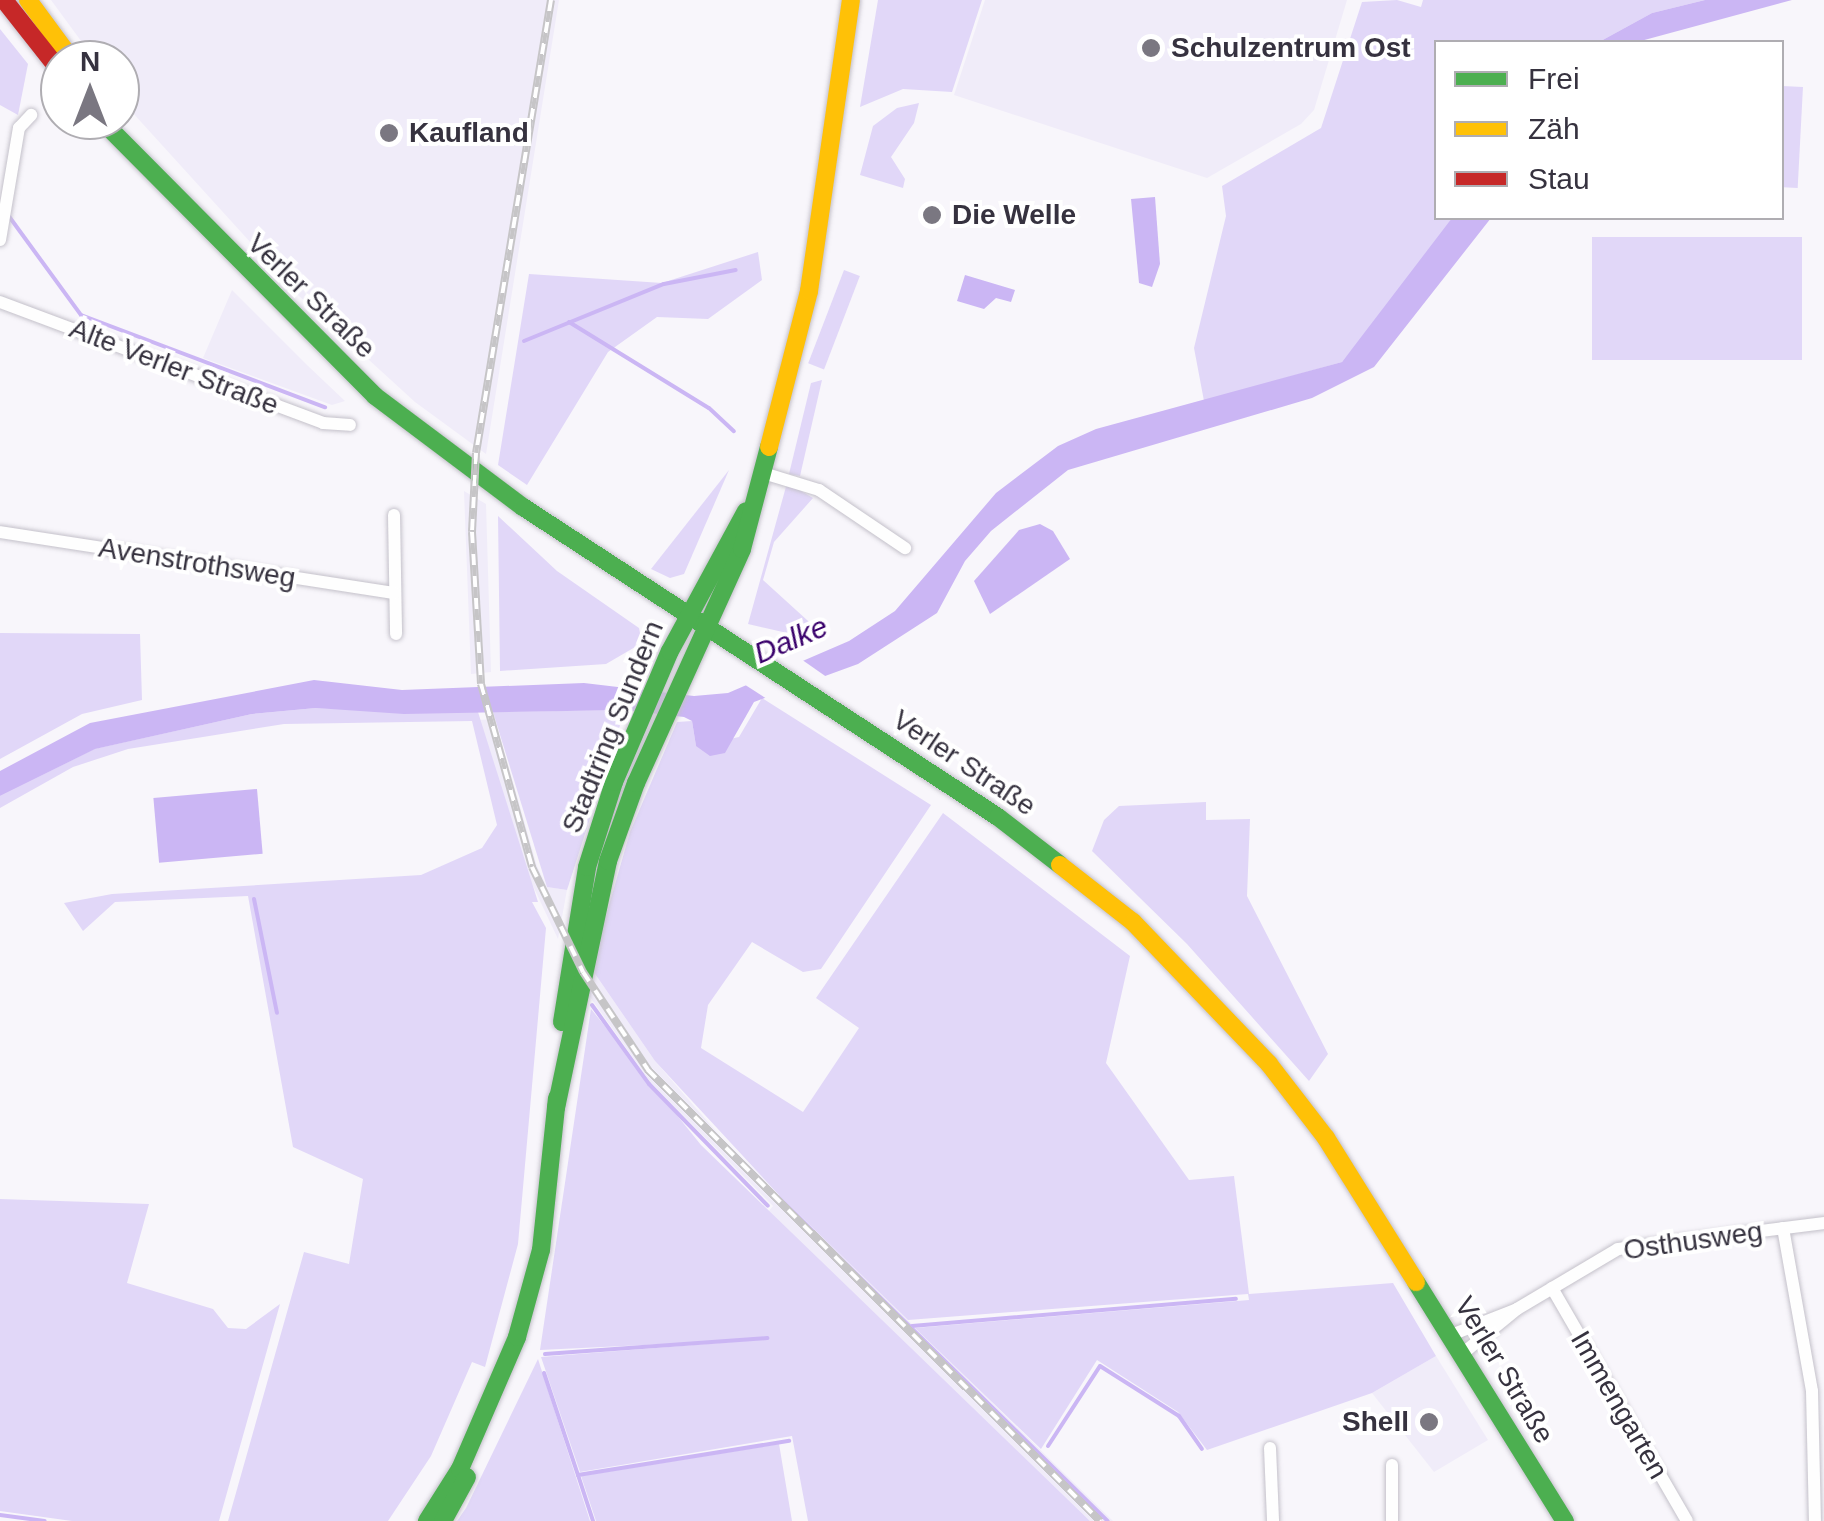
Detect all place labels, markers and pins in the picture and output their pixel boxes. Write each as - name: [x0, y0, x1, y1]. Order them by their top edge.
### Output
- place label: Schulzentrum Ost: [1171, 31, 1411, 65]
- marker: Schulzentrum Ost: [1140, 37, 1162, 59]
- place label: Kaufland: [409, 116, 529, 150]
- marker: Kaufland: [378, 122, 400, 144]
- place label: Die Welle: [952, 198, 1076, 232]
- marker: Die Welle: [921, 204, 943, 226]
- place label: Shell: [1342, 1405, 1409, 1439]
- marker: Shell: [1418, 1411, 1440, 1433]

